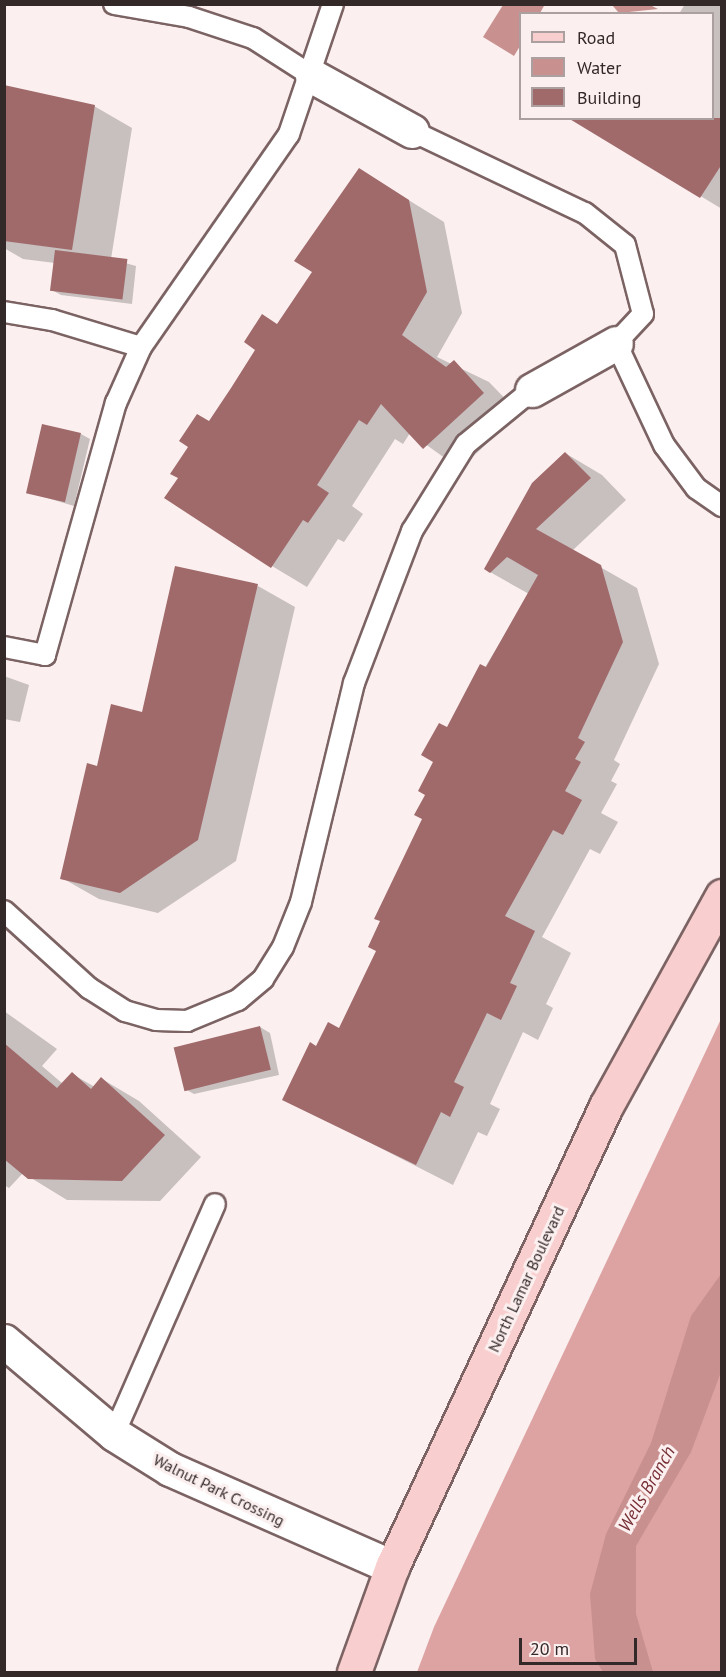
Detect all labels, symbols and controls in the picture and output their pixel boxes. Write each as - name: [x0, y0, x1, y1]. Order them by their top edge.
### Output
- legend: [519, 12, 714, 120]
- text: Road: [577, 26, 615, 49]
- text: Water: [577, 56, 621, 79]
- text: Building: [577, 86, 641, 109]
- street label: North Lamar Boulevard: [484, 1203, 568, 1355]
- water label: Wells Branch: [614, 1443, 680, 1535]
- street label: Walnut Park Crossing: [150, 1450, 288, 1530]
- scale bar: [522, 1626, 640, 1664]
- text: 20 m: [530, 1637, 569, 1660]

